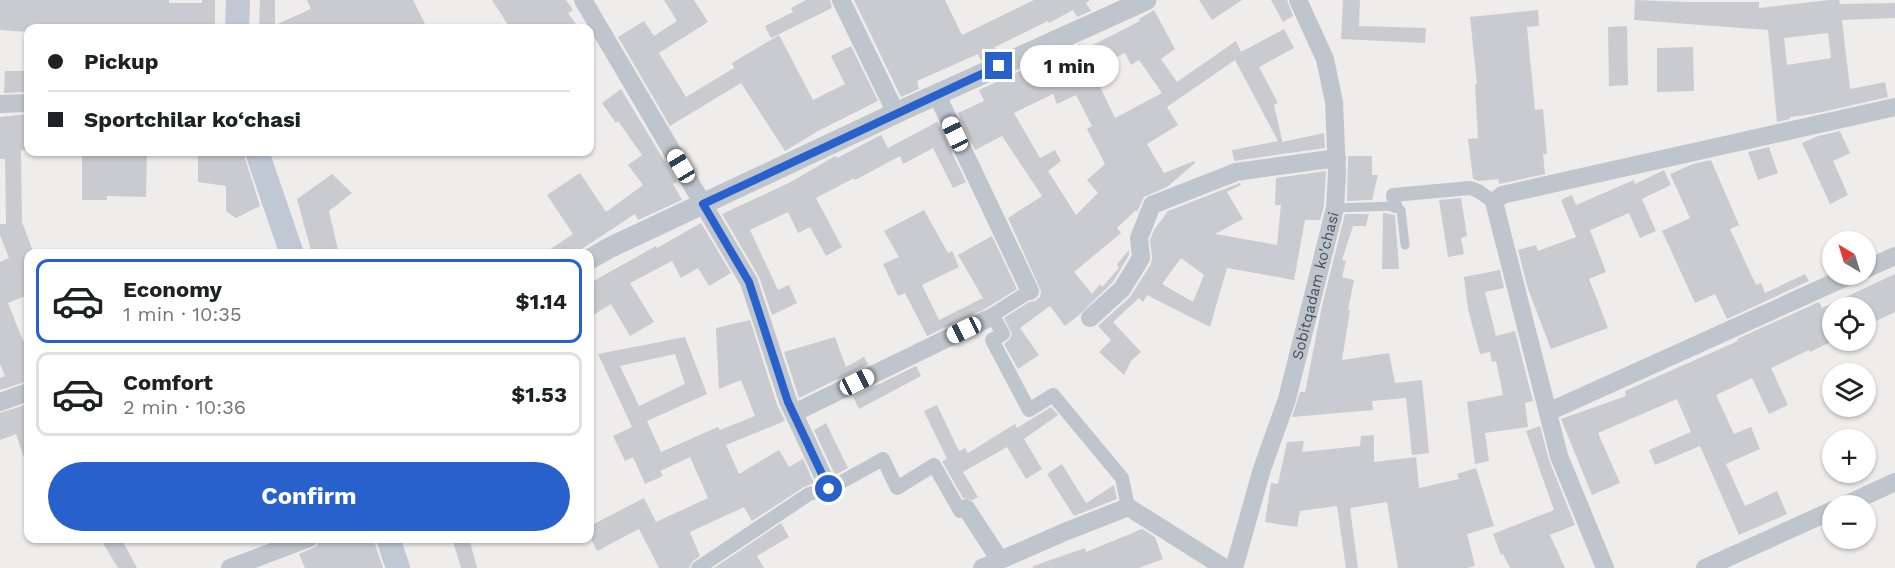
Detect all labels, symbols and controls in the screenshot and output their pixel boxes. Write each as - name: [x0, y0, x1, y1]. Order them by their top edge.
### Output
- callout: 1 min: [1020, 45, 1119, 87]
- text: Pickup: [84, 49, 159, 74]
- route end: [985, 52, 1012, 79]
- text: 1 min: [1044, 54, 1095, 78]
- text: Sportchilar ko‘chasi: [84, 107, 301, 132]
- car: [939, 114, 971, 154]
- car: [664, 146, 698, 186]
- street label: Sobitqadam ko'chasi: [1288, 210, 1343, 362]
- north arrow: [1822, 231, 1876, 285]
- map controls: [1822, 231, 1876, 549]
- icon: car: [51, 274, 105, 328]
- text: Economy: [123, 277, 222, 302]
- text: $1.14: [516, 289, 567, 314]
- button: locate: [1822, 297, 1876, 351]
- text: 1 min · 10:35: [123, 302, 242, 326]
- car: [944, 314, 984, 346]
- button: layers: [1822, 363, 1876, 417]
- car: [837, 366, 877, 398]
- icon: car: [51, 367, 105, 421]
- text: Comfort: [123, 370, 213, 395]
- text: $1.53: [511, 382, 567, 407]
- text: 2 min · 10:36: [123, 395, 246, 419]
- button: +: [1822, 429, 1876, 483]
- button: Confirm: [48, 462, 570, 531]
- route start: [815, 475, 842, 502]
- button: −: [1822, 495, 1876, 549]

